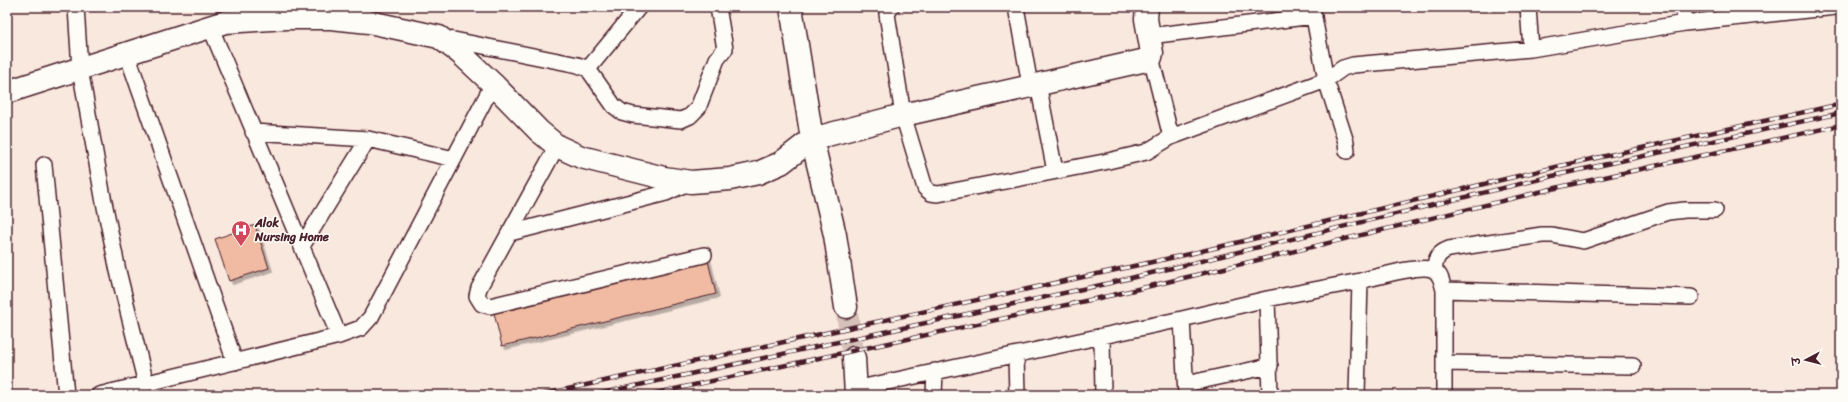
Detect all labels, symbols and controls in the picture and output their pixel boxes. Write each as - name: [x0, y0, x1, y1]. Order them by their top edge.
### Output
- place label: Alok Nursing Home: [254, 212, 330, 248]
- hospital icon: Alok Nursing Home: [230, 219, 252, 247]
- north arrow: [1786, 340, 1826, 380]
- text: उ: [1786, 355, 1807, 367]

